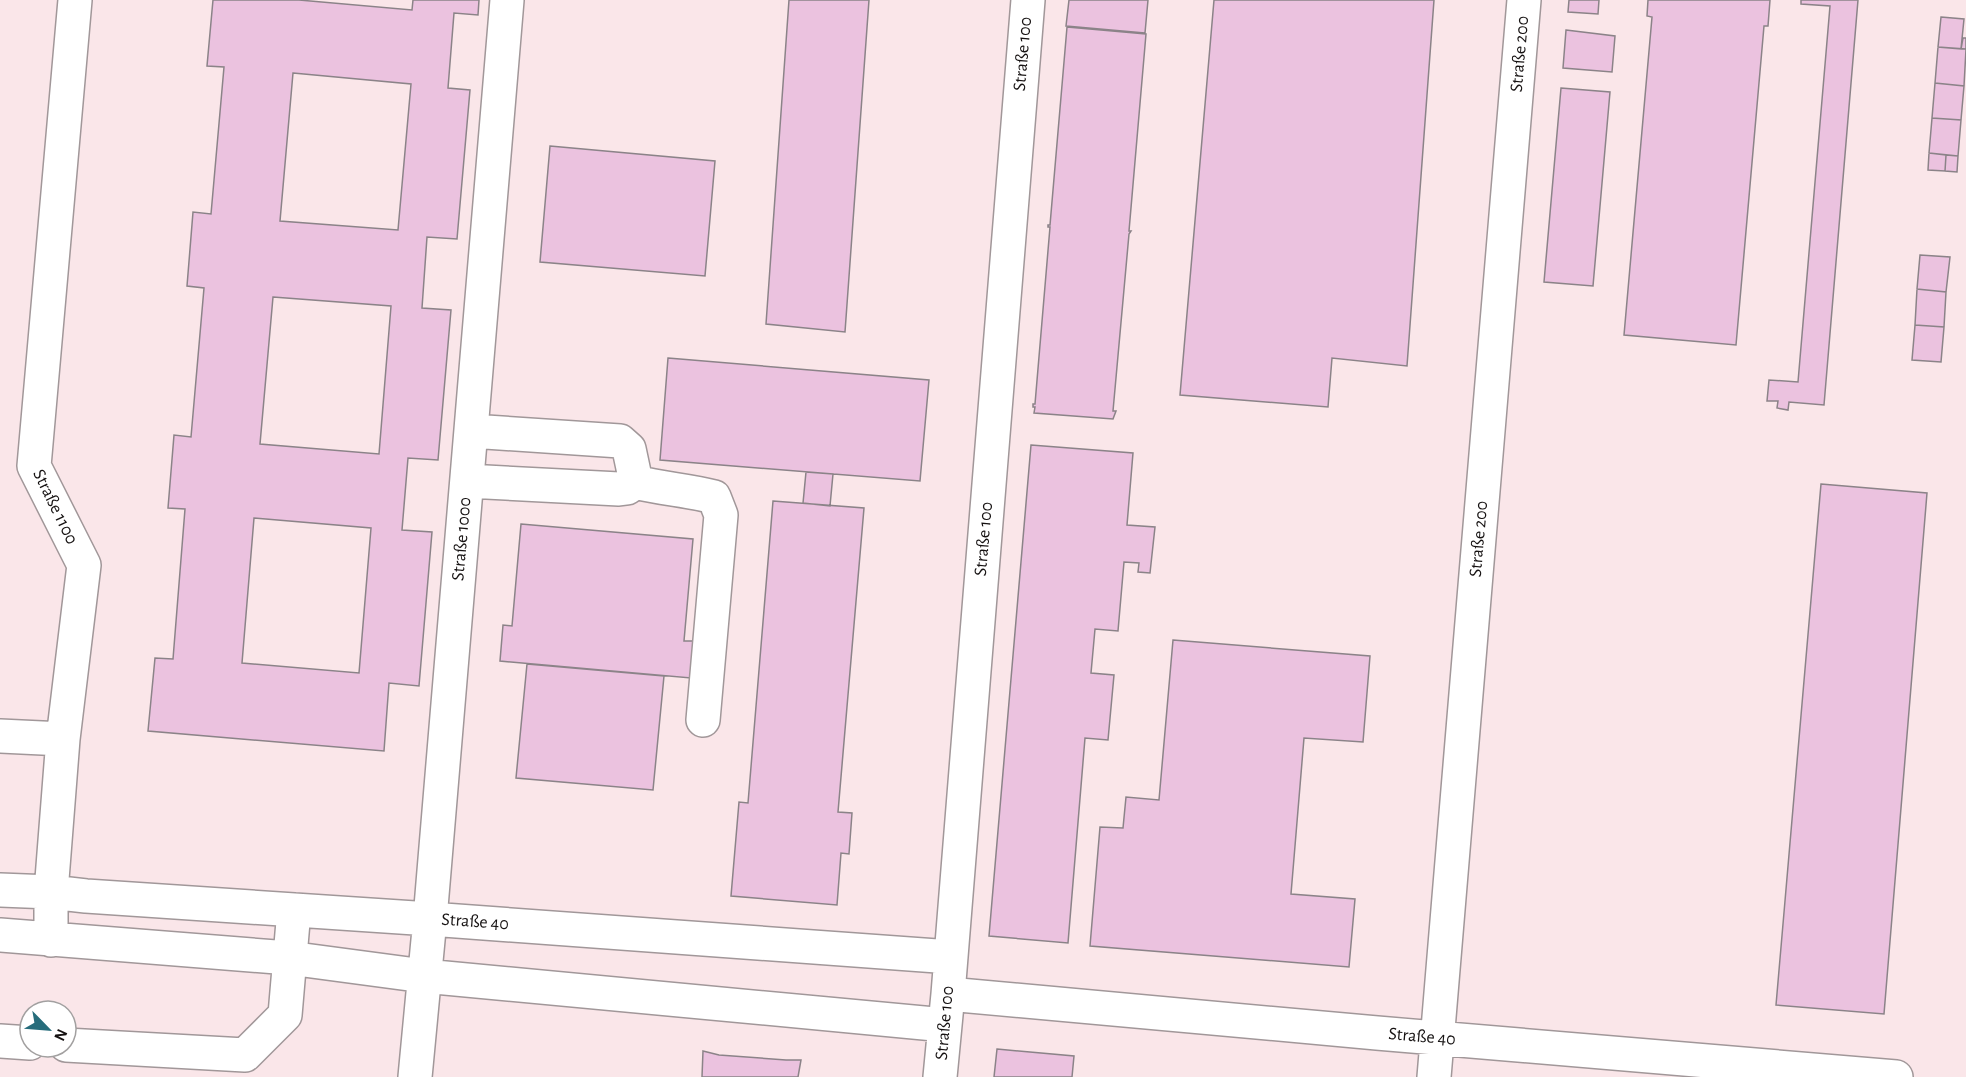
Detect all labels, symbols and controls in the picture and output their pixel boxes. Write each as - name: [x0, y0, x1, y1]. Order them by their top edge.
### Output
- street label: Straße 200: [1508, 15, 1532, 93]
- street label: Straße 100: [1011, 16, 1035, 92]
- street label: Straße 1100: [29, 467, 81, 547]
- street label: Straße 1000: [449, 496, 475, 582]
- street label: Straße 200: [1467, 500, 1491, 578]
- street label: Straße 100: [972, 501, 996, 577]
- street label: Straße 40: [441, 911, 509, 933]
- street label: Straße 100: [933, 985, 957, 1061]
- north arrow: [18, 999, 78, 1059]
- street label: Straße 40: [1388, 1025, 1456, 1049]
- text: N: [51, 1026, 70, 1043]

